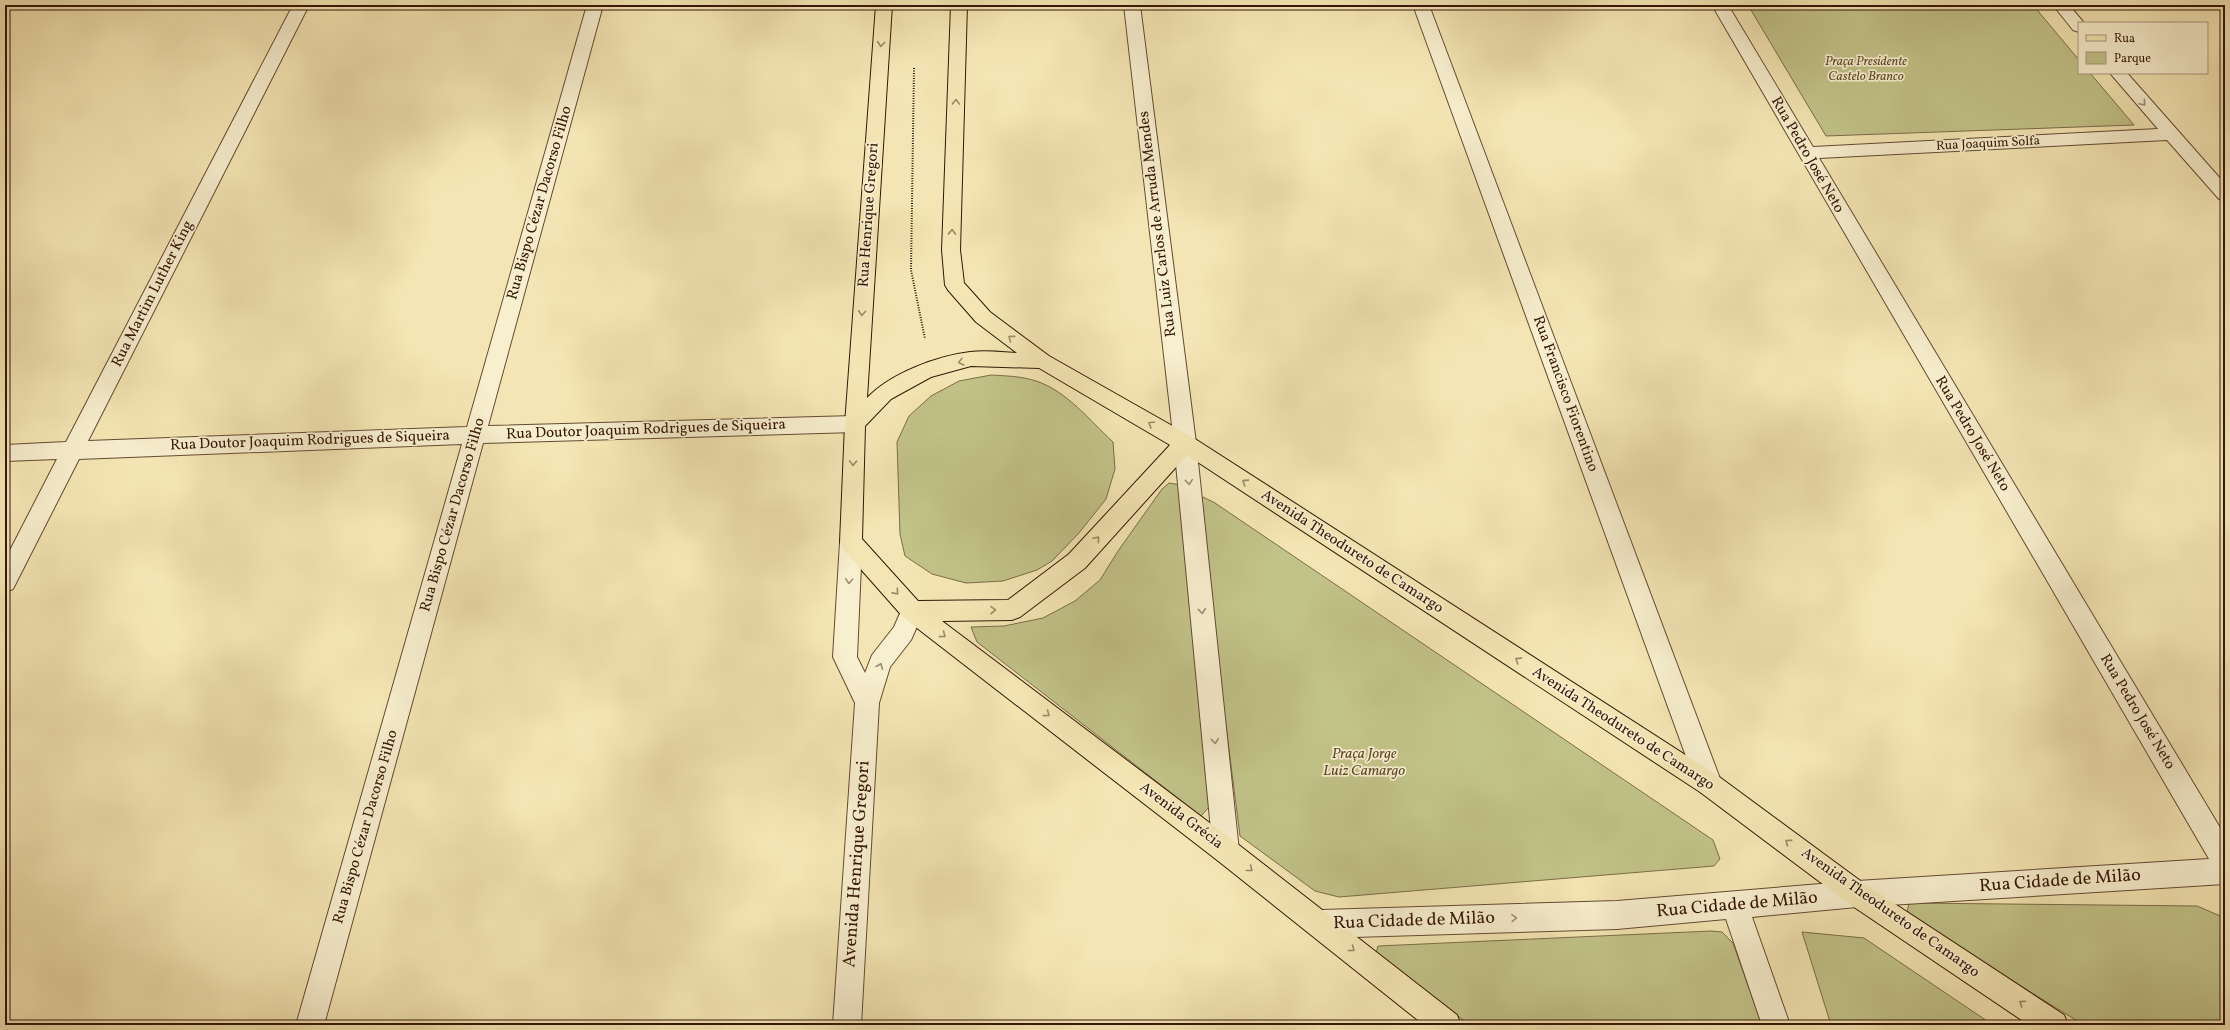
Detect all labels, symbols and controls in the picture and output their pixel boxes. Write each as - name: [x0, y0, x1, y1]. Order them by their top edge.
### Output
- legend: [2078, 22, 2208, 74]
- text: Rua: [2114, 31, 2135, 47]
- one-way arrow: [877, 41, 886, 47]
- text: Parque: [2114, 51, 2151, 67]
- park label: Praça Presidente Castelo Branco: [1825, 53, 1907, 86]
- street label: Rua Pedro José Neto: [1765, 93, 1849, 217]
- one-way arrow: [2139, 98, 2146, 105]
- one-way arrow: [952, 99, 960, 105]
- street label: Rua Bispo Cézar Dacorso Filho: [502, 104, 578, 302]
- street label: Rua Luiz Carlos de Arruda Mendes: [1134, 110, 1182, 338]
- street label: Rua Joaquim Solfa: [1936, 132, 2040, 156]
- street label: Rua Henrique Gregori: [853, 142, 885, 288]
- street label: Rua Martim Luther King: [107, 217, 199, 371]
- one-way arrow: [947, 229, 956, 235]
- one-way arrow: [858, 310, 867, 316]
- street label: Rua Francisco Fiorentino: [1527, 313, 1603, 475]
- one-way arrow: [1008, 335, 1015, 342]
- one-way arrow: [958, 357, 965, 366]
- street label: Rua Pedro José Neto: [1929, 372, 2015, 496]
- street label: Rua Doutor Joaquim Rodrigues de Siqueira: [506, 415, 786, 445]
- street label: Rua Bispo Cézar Dacorso Filho: [415, 416, 491, 614]
- one-way arrow: [1148, 421, 1155, 428]
- street label: Rua Doutor Joaquim Rodrigues de Siqueira: [170, 426, 450, 456]
- one-way arrow: [849, 460, 858, 466]
- one-way arrow: [1184, 479, 1193, 485]
- one-way arrow: [1242, 479, 1249, 487]
- street label: Avenida Theodureto de Camargo: [1257, 485, 1447, 619]
- one-way arrow: [1092, 536, 1099, 543]
- one-way arrow: [845, 578, 853, 584]
- one-way arrow: [891, 587, 898, 595]
- one-way arrow: [990, 606, 996, 614]
- one-way arrow: [1197, 608, 1206, 614]
- one-way arrow: [939, 630, 946, 637]
- street label: Rua Pedro José Neto: [2094, 650, 2180, 774]
- one-way arrow: [1515, 657, 1522, 665]
- street label: Avenida Theodureto de Camargo: [1528, 662, 1718, 796]
- one-way arrow: [875, 663, 883, 670]
- one-way arrow: [1042, 709, 1049, 716]
- street label: Rua Bispo Cézar Dacorso Filho: [328, 728, 404, 926]
- one-way arrow: [1210, 738, 1219, 744]
- park label: Praça Jorge Luiz Camargo: [1323, 744, 1405, 782]
- street label: Avenida Henrique Gregori: [837, 760, 877, 968]
- street label: Avenida Grécia: [1135, 778, 1227, 854]
- one-way arrow: [1785, 839, 1792, 847]
- street label: Avenida Theodureto de Camargo: [1796, 843, 1984, 983]
- street label: Rua Cidade de Milão: [1978, 863, 2142, 899]
- one-way arrow: [1245, 864, 1252, 871]
- street label: Rua Cidade de Milão: [1655, 885, 1819, 925]
- street label: Rua Cidade de Milão: [1333, 906, 1495, 936]
- one-way arrow: [1511, 914, 1517, 922]
- one-way arrow: [1348, 945, 1355, 952]
- one-way arrow: [2019, 1000, 2026, 1008]

